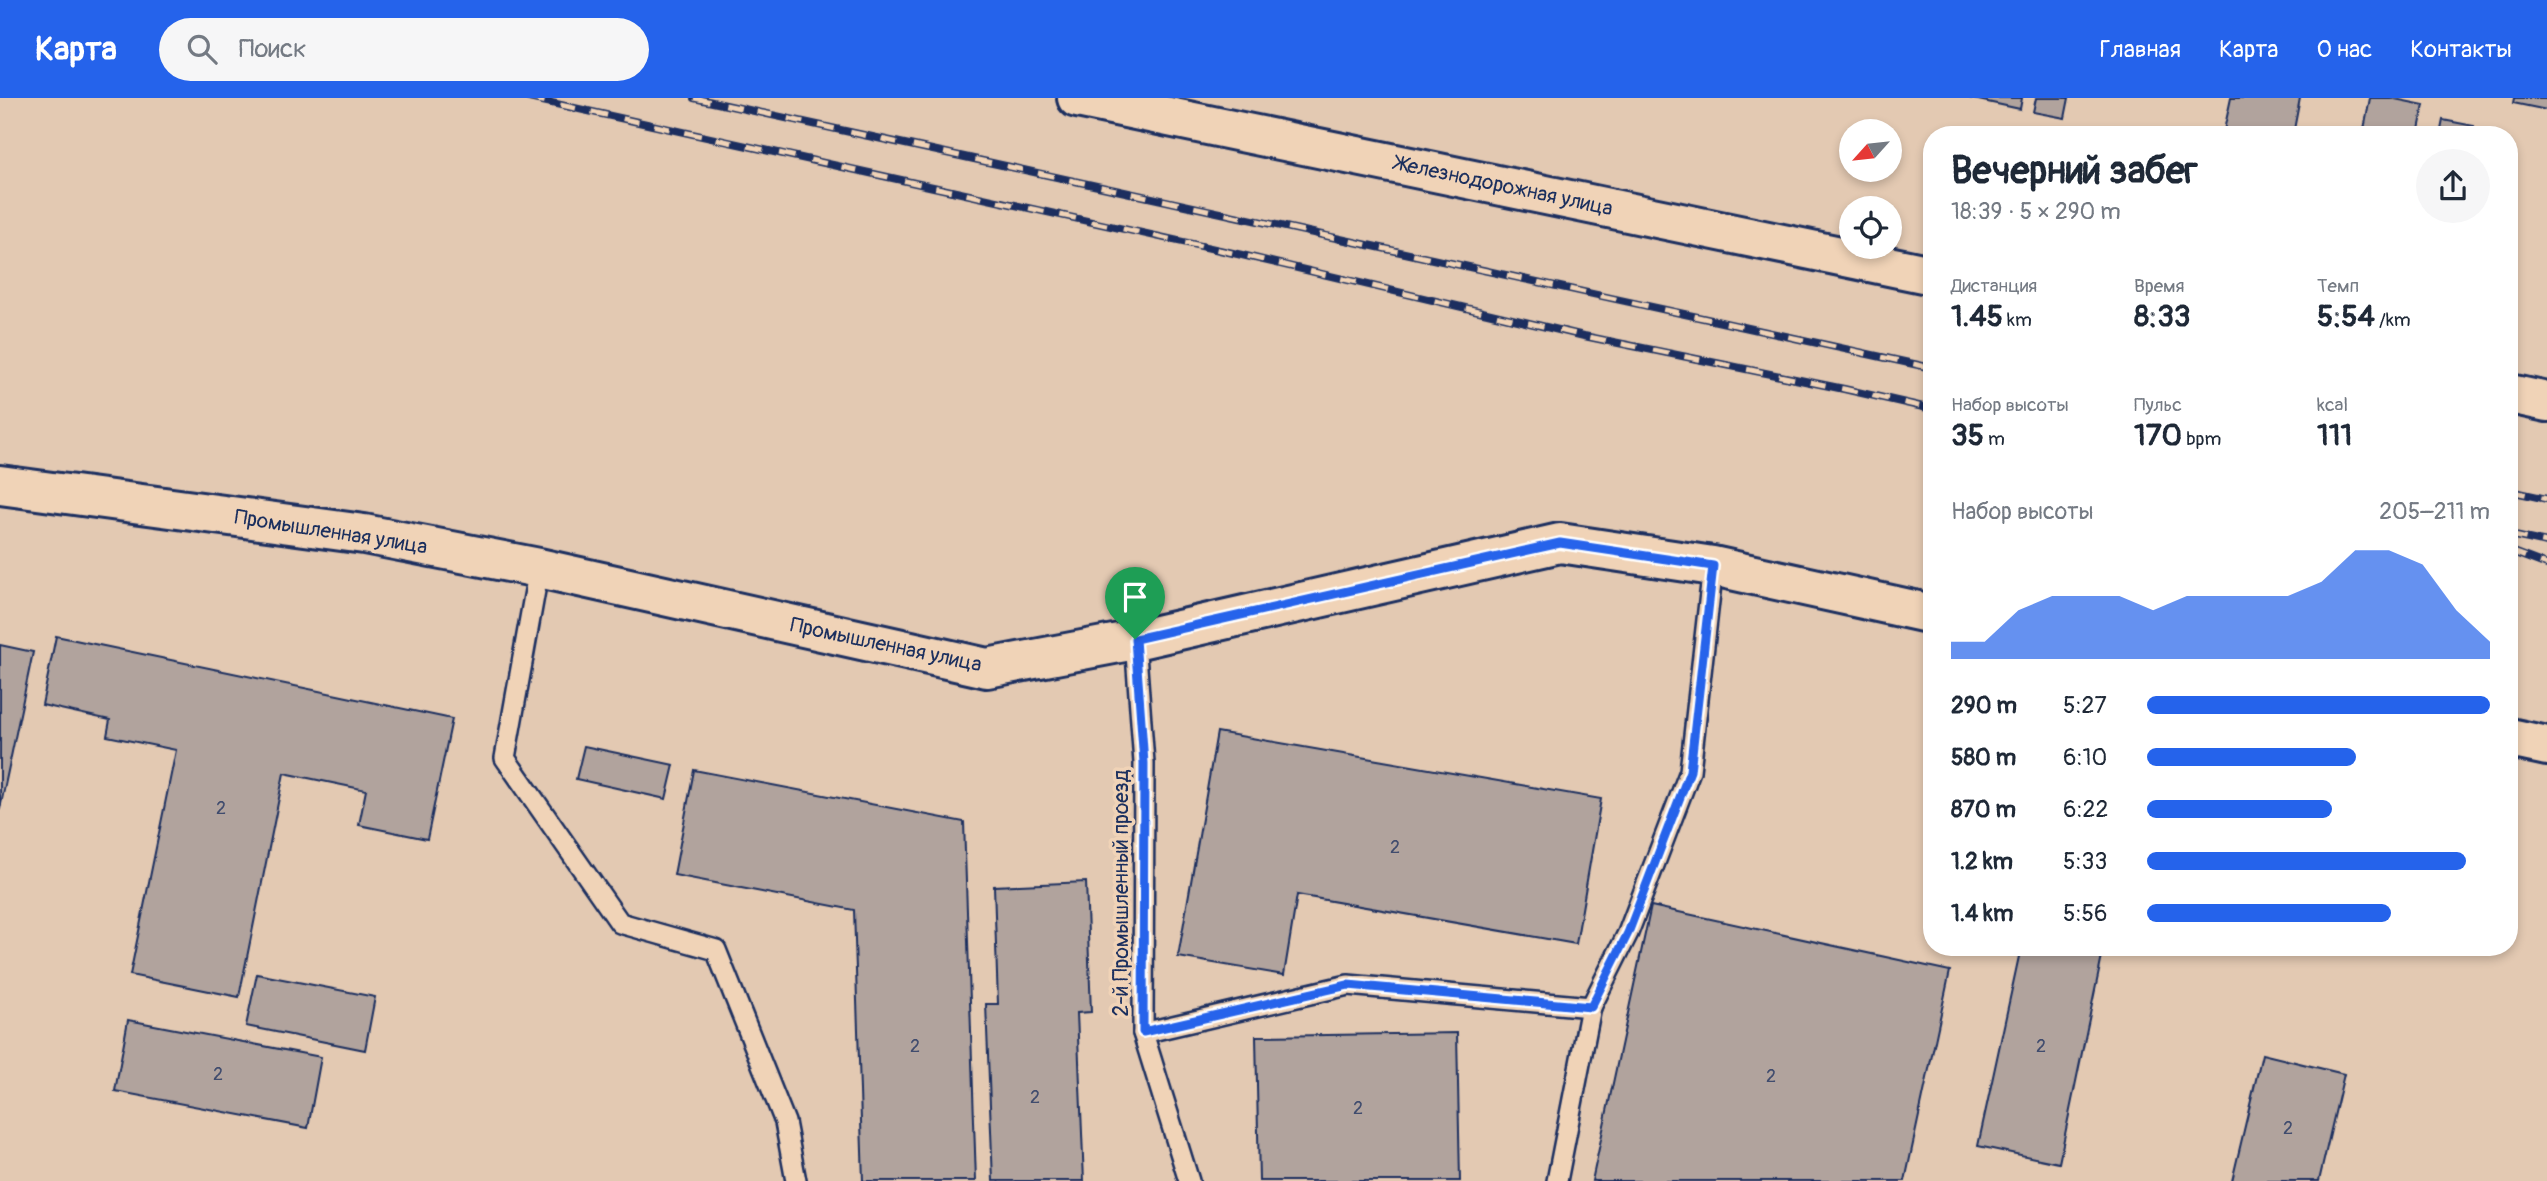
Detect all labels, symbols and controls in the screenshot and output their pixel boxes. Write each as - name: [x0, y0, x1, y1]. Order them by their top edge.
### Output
- search box: [159, 18, 649, 81]
- text: Карта: [35, 29, 117, 70]
- icon: search: [183, 30, 221, 68]
- text: Поиск: [239, 33, 307, 65]
- text: Главная: [2100, 35, 2181, 64]
- text: Карта: [2219, 35, 2279, 64]
- text: О нас: [2317, 35, 2372, 64]
- text: Контакты: [2410, 35, 2512, 64]
- north arrow: [1839, 119, 1902, 182]
- map controls: [1839, 119, 1902, 259]
- text: Вечерний забег: [1951, 147, 2198, 195]
- street label: Железнодорожная улица: [1390, 149, 1615, 222]
- button: share: [2416, 149, 2490, 223]
- button: locate: [1839, 196, 1902, 259]
- text: 18:39 · 5 × 290 m: [1951, 197, 2121, 226]
- text: Дистанция: [1951, 274, 2037, 298]
- text: Время: [2134, 274, 2185, 298]
- text: Темп: [2317, 274, 2359, 298]
- text: 1.45: [1951, 298, 2003, 335]
- text: 8:33: [2134, 298, 2191, 335]
- text: 5:54: [2317, 298, 2375, 335]
- text: km: [2003, 308, 2032, 332]
- text: /km: [2375, 308, 2411, 332]
- text: Набор высоты: [1951, 393, 2069, 417]
- text: Пульс: [2134, 393, 2182, 417]
- text: kcal: [2317, 393, 2348, 417]
- text: 35: [1951, 417, 1984, 454]
- text: 170: [2134, 417, 2182, 454]
- text: 111: [2317, 417, 2352, 454]
- text: m: [1984, 427, 2005, 451]
- text: bpm: [2182, 427, 2221, 451]
- text: Набор высоты: [1951, 497, 2093, 526]
- text: 205–211 m: [2379, 497, 2490, 526]
- street label: Промышленная улица: [233, 503, 429, 561]
- pin: [1105, 567, 1165, 639]
- icon: arrive: [1116, 578, 1154, 616]
- street label: Промышленная улица: [788, 612, 984, 678]
- text: 290 m: [1951, 691, 2017, 720]
- text: 5:27: [2063, 691, 2107, 720]
- text: 580 m: [1951, 743, 2016, 772]
- text: 6:10: [2063, 743, 2107, 772]
- street label: 2-й Промышленный проезд: [1108, 769, 1135, 1016]
- text: 870 m: [1951, 795, 2016, 824]
- text: 6:22: [2063, 795, 2108, 824]
- house number: 2: [216, 797, 226, 820]
- house number: 2: [1390, 836, 1400, 859]
- text: 1.2 km: [1951, 847, 2013, 876]
- text: 5:33: [2063, 847, 2107, 876]
- text: 1.4 km: [1951, 899, 2013, 928]
- text: 5:56: [2063, 899, 2107, 928]
- house number: 2: [910, 1035, 920, 1058]
- house number: 2: [2036, 1035, 2046, 1058]
- house number: 2: [213, 1063, 223, 1086]
- house number: 2: [1766, 1065, 1776, 1088]
- house number: 2: [1030, 1086, 1040, 1109]
- house number: 2: [1353, 1097, 1363, 1120]
- house number: 2: [2283, 1117, 2293, 1140]

